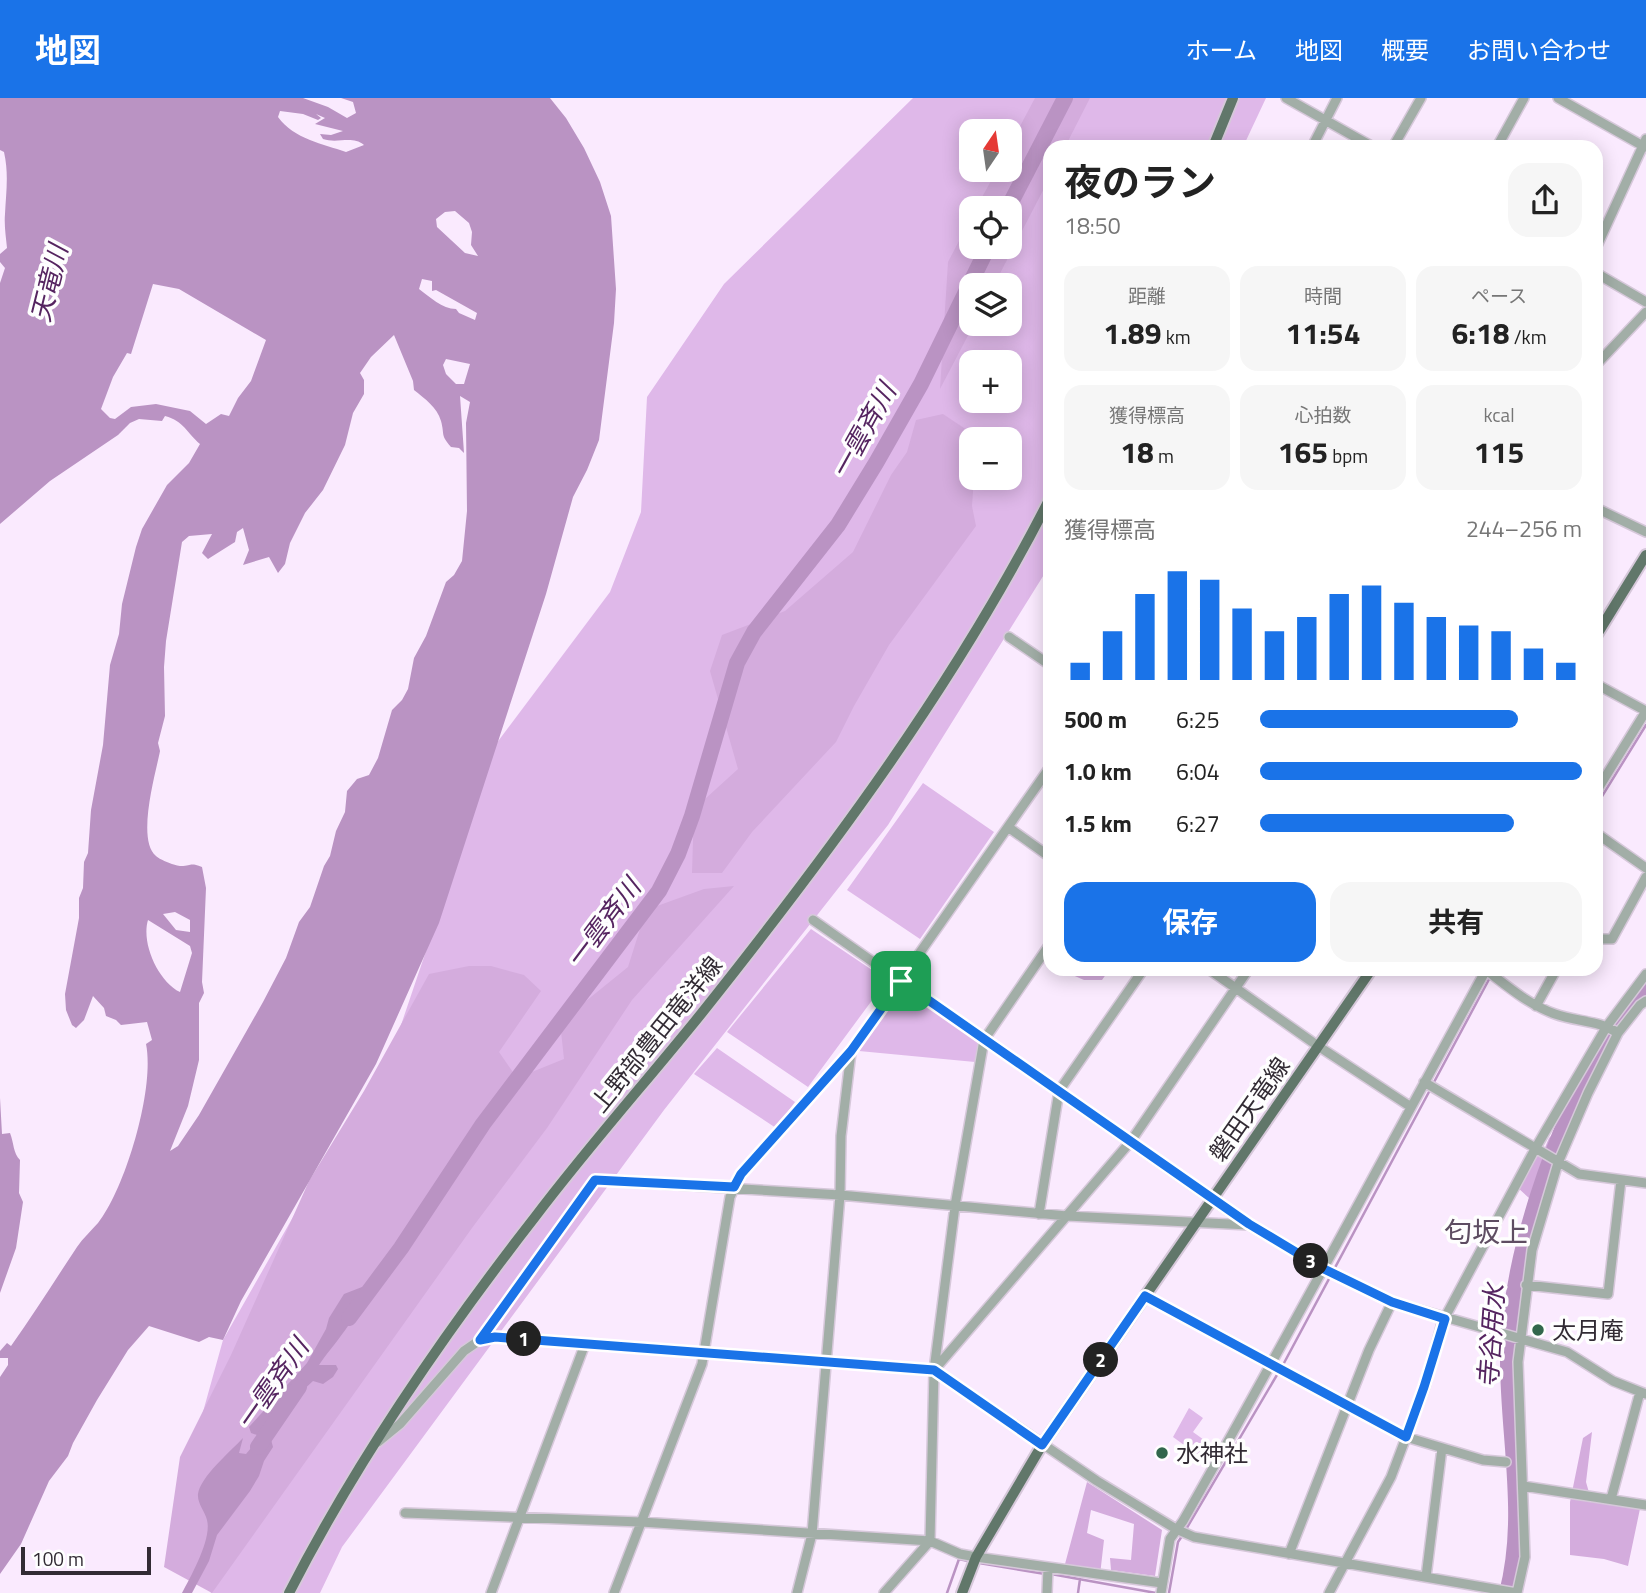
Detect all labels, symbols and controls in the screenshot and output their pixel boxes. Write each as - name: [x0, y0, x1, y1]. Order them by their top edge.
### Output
- text: 地図: [35, 25, 101, 75]
- text: ホーム: [1186, 32, 1257, 68]
- text: 地図: [1295, 32, 1343, 68]
- text: 概要: [1381, 32, 1429, 68]
- text: お問い合わせ: [1467, 32, 1611, 68]
- north arrow: [959, 119, 1022, 182]
- map controls: [959, 119, 1022, 490]
- text: 夜のラン: [1064, 153, 1216, 211]
- button: share: [1508, 163, 1582, 237]
- button: locate: [959, 196, 1022, 259]
- text: 18:50: [1064, 208, 1121, 243]
- water label: 天竜川: [21, 238, 78, 326]
- button: layers: [959, 273, 1022, 336]
- text: 距離: [1128, 281, 1166, 310]
- text: 時間: [1304, 281, 1342, 310]
- text: ペース: [1471, 281, 1527, 310]
- text: 1.89: [1103, 310, 1161, 356]
- text: 11:54: [1286, 310, 1360, 356]
- text: 6:18: [1451, 310, 1510, 356]
- text: km: [1161, 322, 1191, 351]
- text: /km: [1510, 322, 1547, 351]
- button: +: [959, 350, 1022, 413]
- water label: 一雲斉川: [821, 373, 907, 486]
- text: 獲得標高: [1109, 400, 1185, 429]
- text: 心拍数: [1294, 400, 1352, 429]
- text: kcal: [1483, 400, 1515, 429]
- button: −: [959, 427, 1022, 490]
- text: 18: [1120, 429, 1154, 475]
- text: 165: [1278, 429, 1328, 475]
- text: 115: [1474, 429, 1524, 475]
- text: m: [1154, 441, 1174, 470]
- text: bpm: [1328, 441, 1368, 470]
- text: 244–256 m: [1466, 511, 1582, 546]
- text: 獲得標高: [1064, 512, 1156, 547]
- text: 500 m: [1064, 702, 1127, 737]
- text: 6:25: [1176, 702, 1220, 737]
- text: 1.0 km: [1064, 754, 1132, 789]
- text: 6:04: [1176, 754, 1220, 789]
- text: 1.5 km: [1064, 806, 1132, 841]
- text: 6:27: [1176, 806, 1220, 841]
- water label: 一雲斉川: [556, 867, 652, 976]
- button: 保存: [1064, 882, 1316, 962]
- button: 共有: [1330, 882, 1582, 962]
- street label: 上野部豊田竜洋線: [582, 948, 730, 1120]
- pin: [871, 951, 931, 1011]
- icon: arrive: [882, 962, 920, 1000]
- street label: 磐田天竜線: [1200, 1050, 1298, 1168]
- district label: 匂坂上: [1444, 1210, 1528, 1253]
- pin: 3: [1294, 1244, 1328, 1278]
- text: 3: [1305, 1246, 1316, 1275]
- water label: 寺谷用水: [1468, 1280, 1514, 1389]
- place label: 太月庵: [1552, 1312, 1624, 1348]
- pin: 1: [506, 1322, 542, 1356]
- marker: 太月庵: [1530, 1322, 1546, 1338]
- text: 1: [518, 1324, 529, 1353]
- water label: 一雲斉川: [226, 1328, 320, 1438]
- pin: 2: [1084, 1342, 1118, 1378]
- text: 2: [1095, 1345, 1106, 1374]
- place label: 水神社: [1176, 1435, 1248, 1471]
- marker: 水神社: [1154, 1445, 1170, 1461]
- scale bar: [21, 1544, 150, 1576]
- text: 100 m: [32, 1544, 84, 1573]

